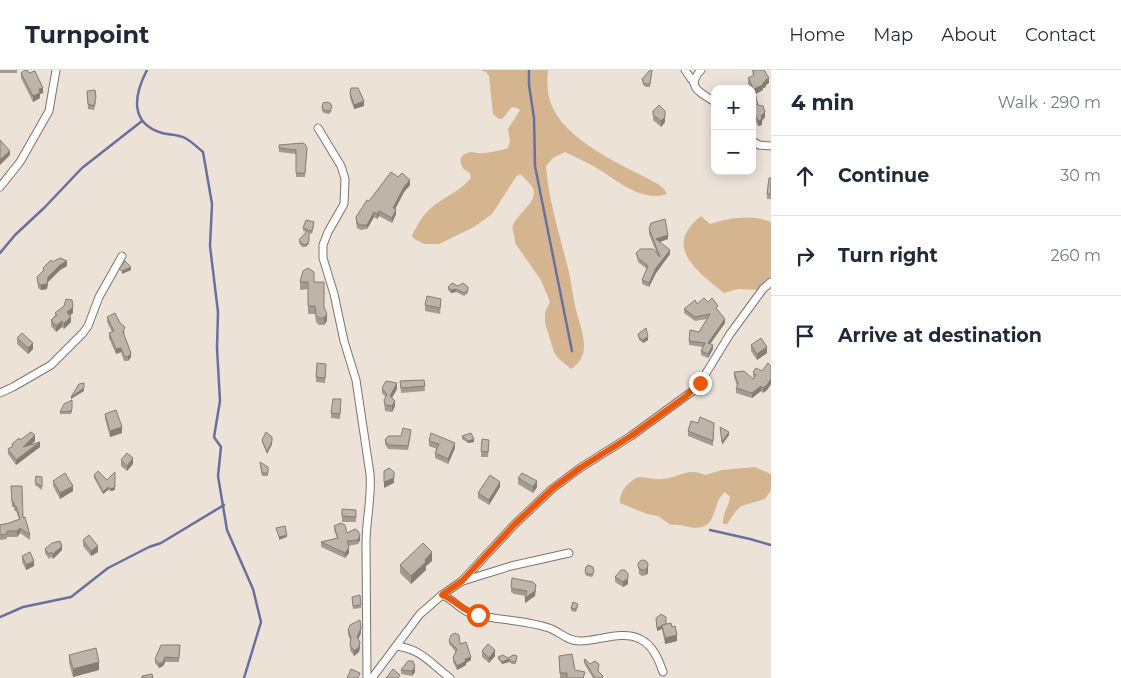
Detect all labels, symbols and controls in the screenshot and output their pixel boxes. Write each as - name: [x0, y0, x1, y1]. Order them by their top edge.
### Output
- text: Turnpoint: [25, 20, 149, 49]
- text: Home: [789, 24, 845, 46]
- text: Map: [873, 24, 913, 46]
- text: About: [941, 24, 997, 46]
- text: Contact: [1025, 24, 1096, 46]
- map controls: [711, 85, 756, 175]
- button: +: [711, 85, 756, 130]
- text: 4 min: [791, 90, 854, 115]
- text: Walk · 290 m: [998, 93, 1101, 112]
- button: −: [711, 130, 756, 175]
- icon: ahead: [791, 162, 819, 190]
- text: Continue: [838, 164, 929, 187]
- text: 30 m: [1060, 166, 1101, 185]
- icon: right: [791, 242, 819, 270]
- text: Turn right: [838, 244, 938, 267]
- text: 260 m: [1050, 246, 1101, 265]
- icon: arrive: [791, 322, 819, 350]
- text: Arrive at destination: [838, 324, 1042, 347]
- route end: [689, 372, 712, 395]
- route start: [467, 604, 490, 627]

